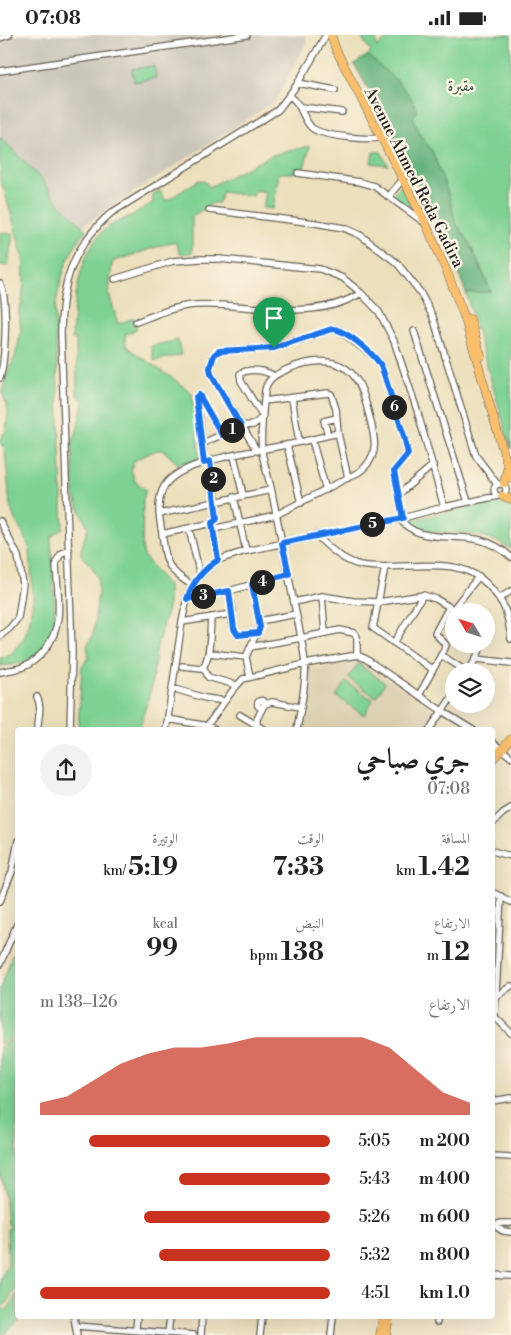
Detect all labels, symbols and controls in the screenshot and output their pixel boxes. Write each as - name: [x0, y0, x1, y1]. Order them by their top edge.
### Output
- text: 07:08: [25, 6, 81, 30]
- park label: مقبرة: [448, 76, 474, 96]
- street label: Avenue Ahmed Reda Gadira: [359, 83, 469, 272]
- pin: [253, 297, 295, 348]
- icon: arrive: [260, 304, 288, 332]
- pin: 6: [382, 395, 406, 419]
- text: 6: [390, 398, 399, 416]
- pin: 1: [220, 417, 244, 443]
- text: 1: [229, 421, 236, 439]
- pin: 2: [200, 467, 226, 491]
- text: 2: [209, 470, 218, 488]
- pin: 5: [360, 511, 384, 537]
- text: 5: [368, 515, 377, 533]
- pin: 4: [250, 569, 274, 595]
- text: 4: [258, 573, 267, 591]
- pin: 3: [190, 583, 216, 609]
- text: 3: [199, 587, 208, 605]
- north arrow: [445, 603, 495, 653]
- map controls: [445, 603, 495, 713]
- button: layers: [445, 663, 495, 713]
- text: جري صباحي: [356, 742, 470, 777]
- button: share: [40, 744, 92, 796]
- text: 07:08: [427, 779, 470, 799]
- text: الوتيرة: [152, 830, 178, 848]
- text: الوقت: [297, 830, 324, 848]
- text: المسافة: [441, 830, 470, 848]
- text: 5:19: [128, 852, 178, 883]
- text: 7:33: [272, 852, 324, 883]
- text: 1.42: [419, 852, 470, 883]
- text: /km: [103, 862, 128, 880]
- text: km: [396, 862, 419, 880]
- text: kcal: [153, 915, 178, 933]
- text: النبض: [295, 915, 324, 933]
- text: الارتفاع: [434, 915, 470, 933]
- text: 99: [146, 933, 178, 964]
- text: 138: [281, 937, 324, 968]
- text: 12: [442, 937, 470, 968]
- text: bpm: [250, 947, 281, 965]
- text: m: [427, 947, 442, 965]
- text: 126–138 m: [40, 992, 118, 1012]
- text: الارتفاع: [428, 995, 470, 1015]
- text: 5:05: [358, 1131, 390, 1151]
- text: 200 m: [420, 1131, 470, 1151]
- text: 5:43: [359, 1169, 390, 1189]
- text: 400 m: [419, 1169, 470, 1189]
- text: 5:26: [359, 1207, 390, 1227]
- text: 600 m: [420, 1207, 470, 1227]
- text: 5:32: [360, 1245, 390, 1265]
- text: 800 m: [419, 1245, 470, 1265]
- text: 4:51: [361, 1283, 390, 1303]
- text: 1.0 km: [419, 1283, 470, 1303]

